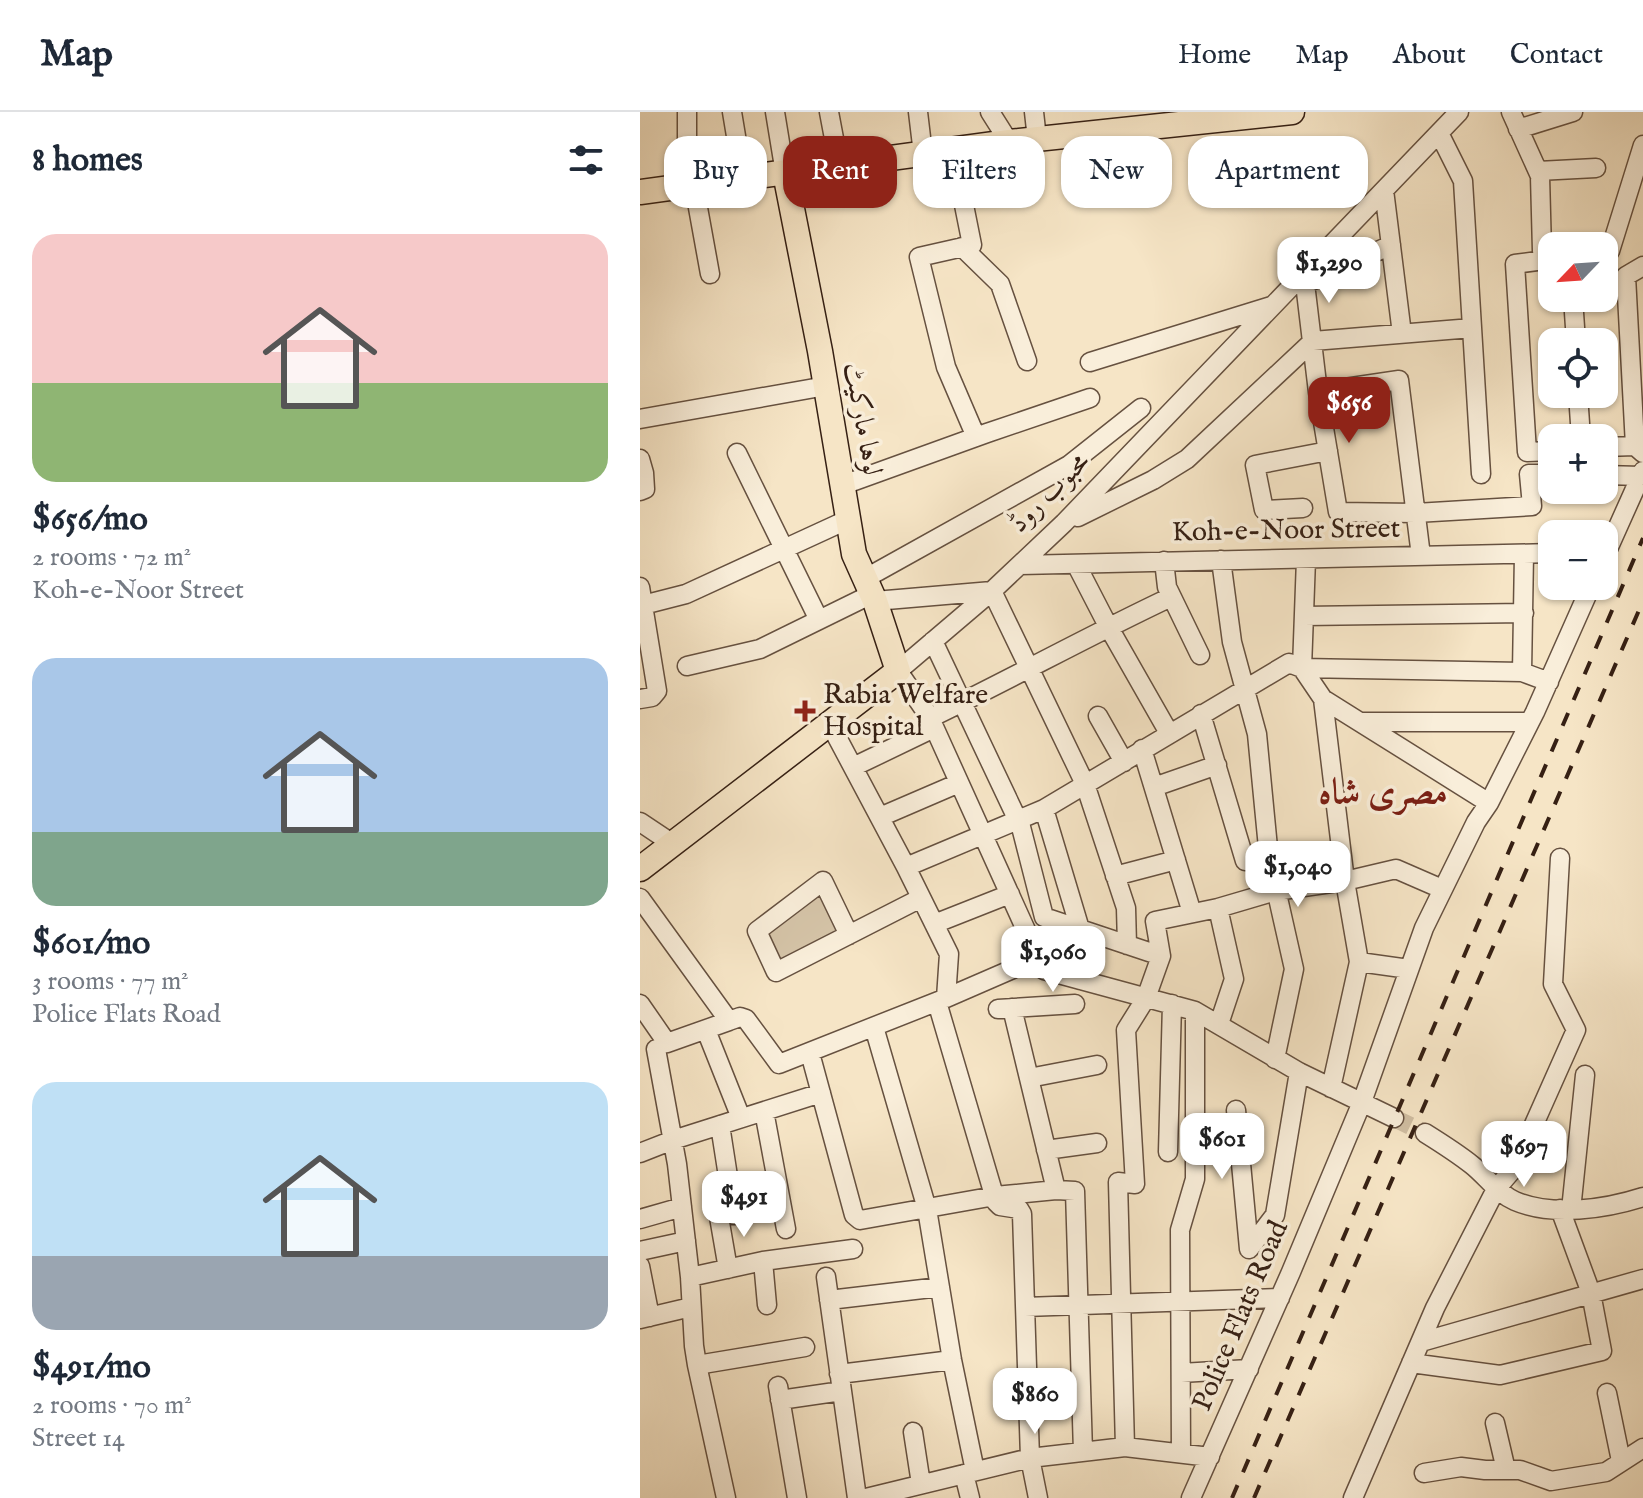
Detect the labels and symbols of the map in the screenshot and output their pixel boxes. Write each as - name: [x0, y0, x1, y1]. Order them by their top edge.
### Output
- north arrow: [1538, 232, 1618, 312]
- pin: $1,290: [1264, 237, 1394, 305]
- street label: لوہا مارکیٹ: [835, 360, 889, 478]
- pin: $656: [1302, 377, 1396, 445]
- street label: محبوب روڈ: [1002, 445, 1098, 541]
- street label: Koh-e-Noor Street: [1172, 512, 1401, 550]
- place label: Rabia Welfare Hospital: [823, 678, 988, 745]
- marker: Rabia Welfare Hospital: [794, 700, 816, 722]
- district label: مصری شاہ: [1318, 770, 1448, 816]
- pin: $1,040: [1233, 841, 1363, 909]
- pin: $1,060: [988, 926, 1118, 994]
- pin: $601: [1175, 1113, 1269, 1181]
- pin: $697: [1477, 1121, 1571, 1189]
- pin: $491: [697, 1171, 791, 1239]
- street label: Police Flats Road: [1185, 1216, 1297, 1416]
- pin: $860: [988, 1368, 1082, 1436]

